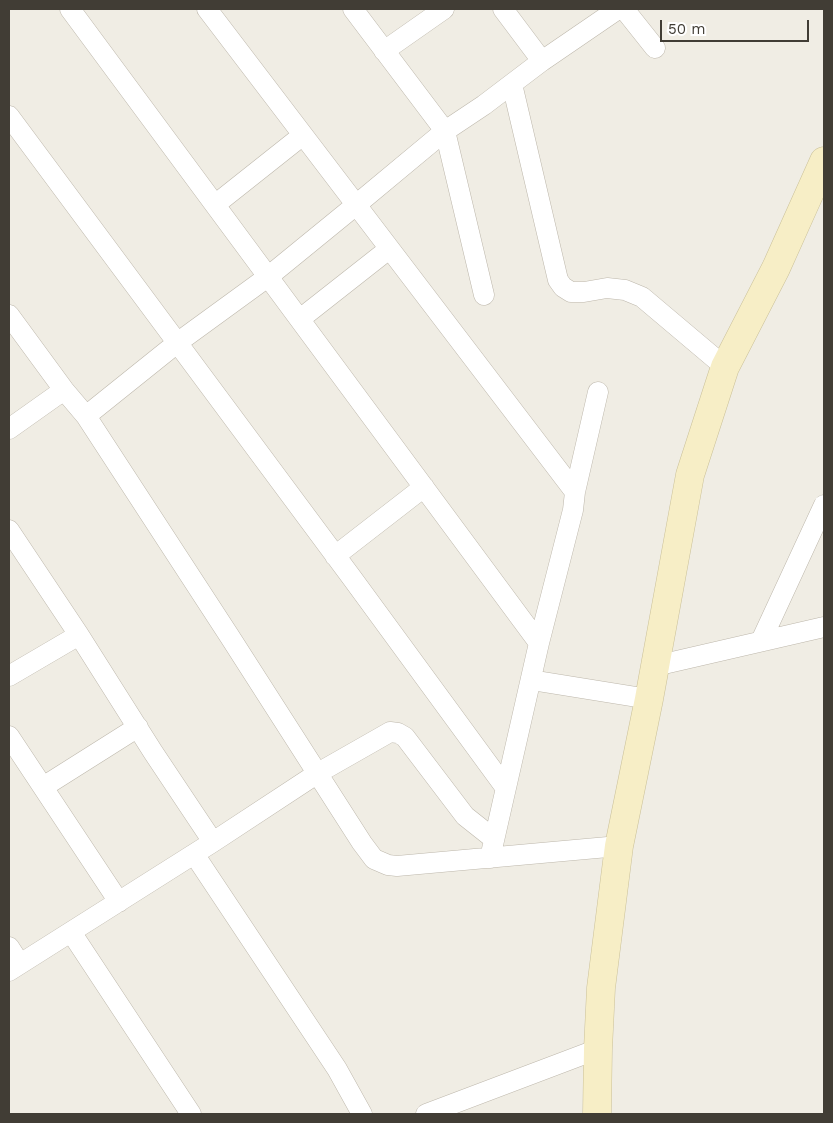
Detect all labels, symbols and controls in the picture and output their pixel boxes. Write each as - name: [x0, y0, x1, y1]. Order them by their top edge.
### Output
- scale bar: [663, 10, 812, 42]
- text: 50 m: [668, 20, 705, 38]

